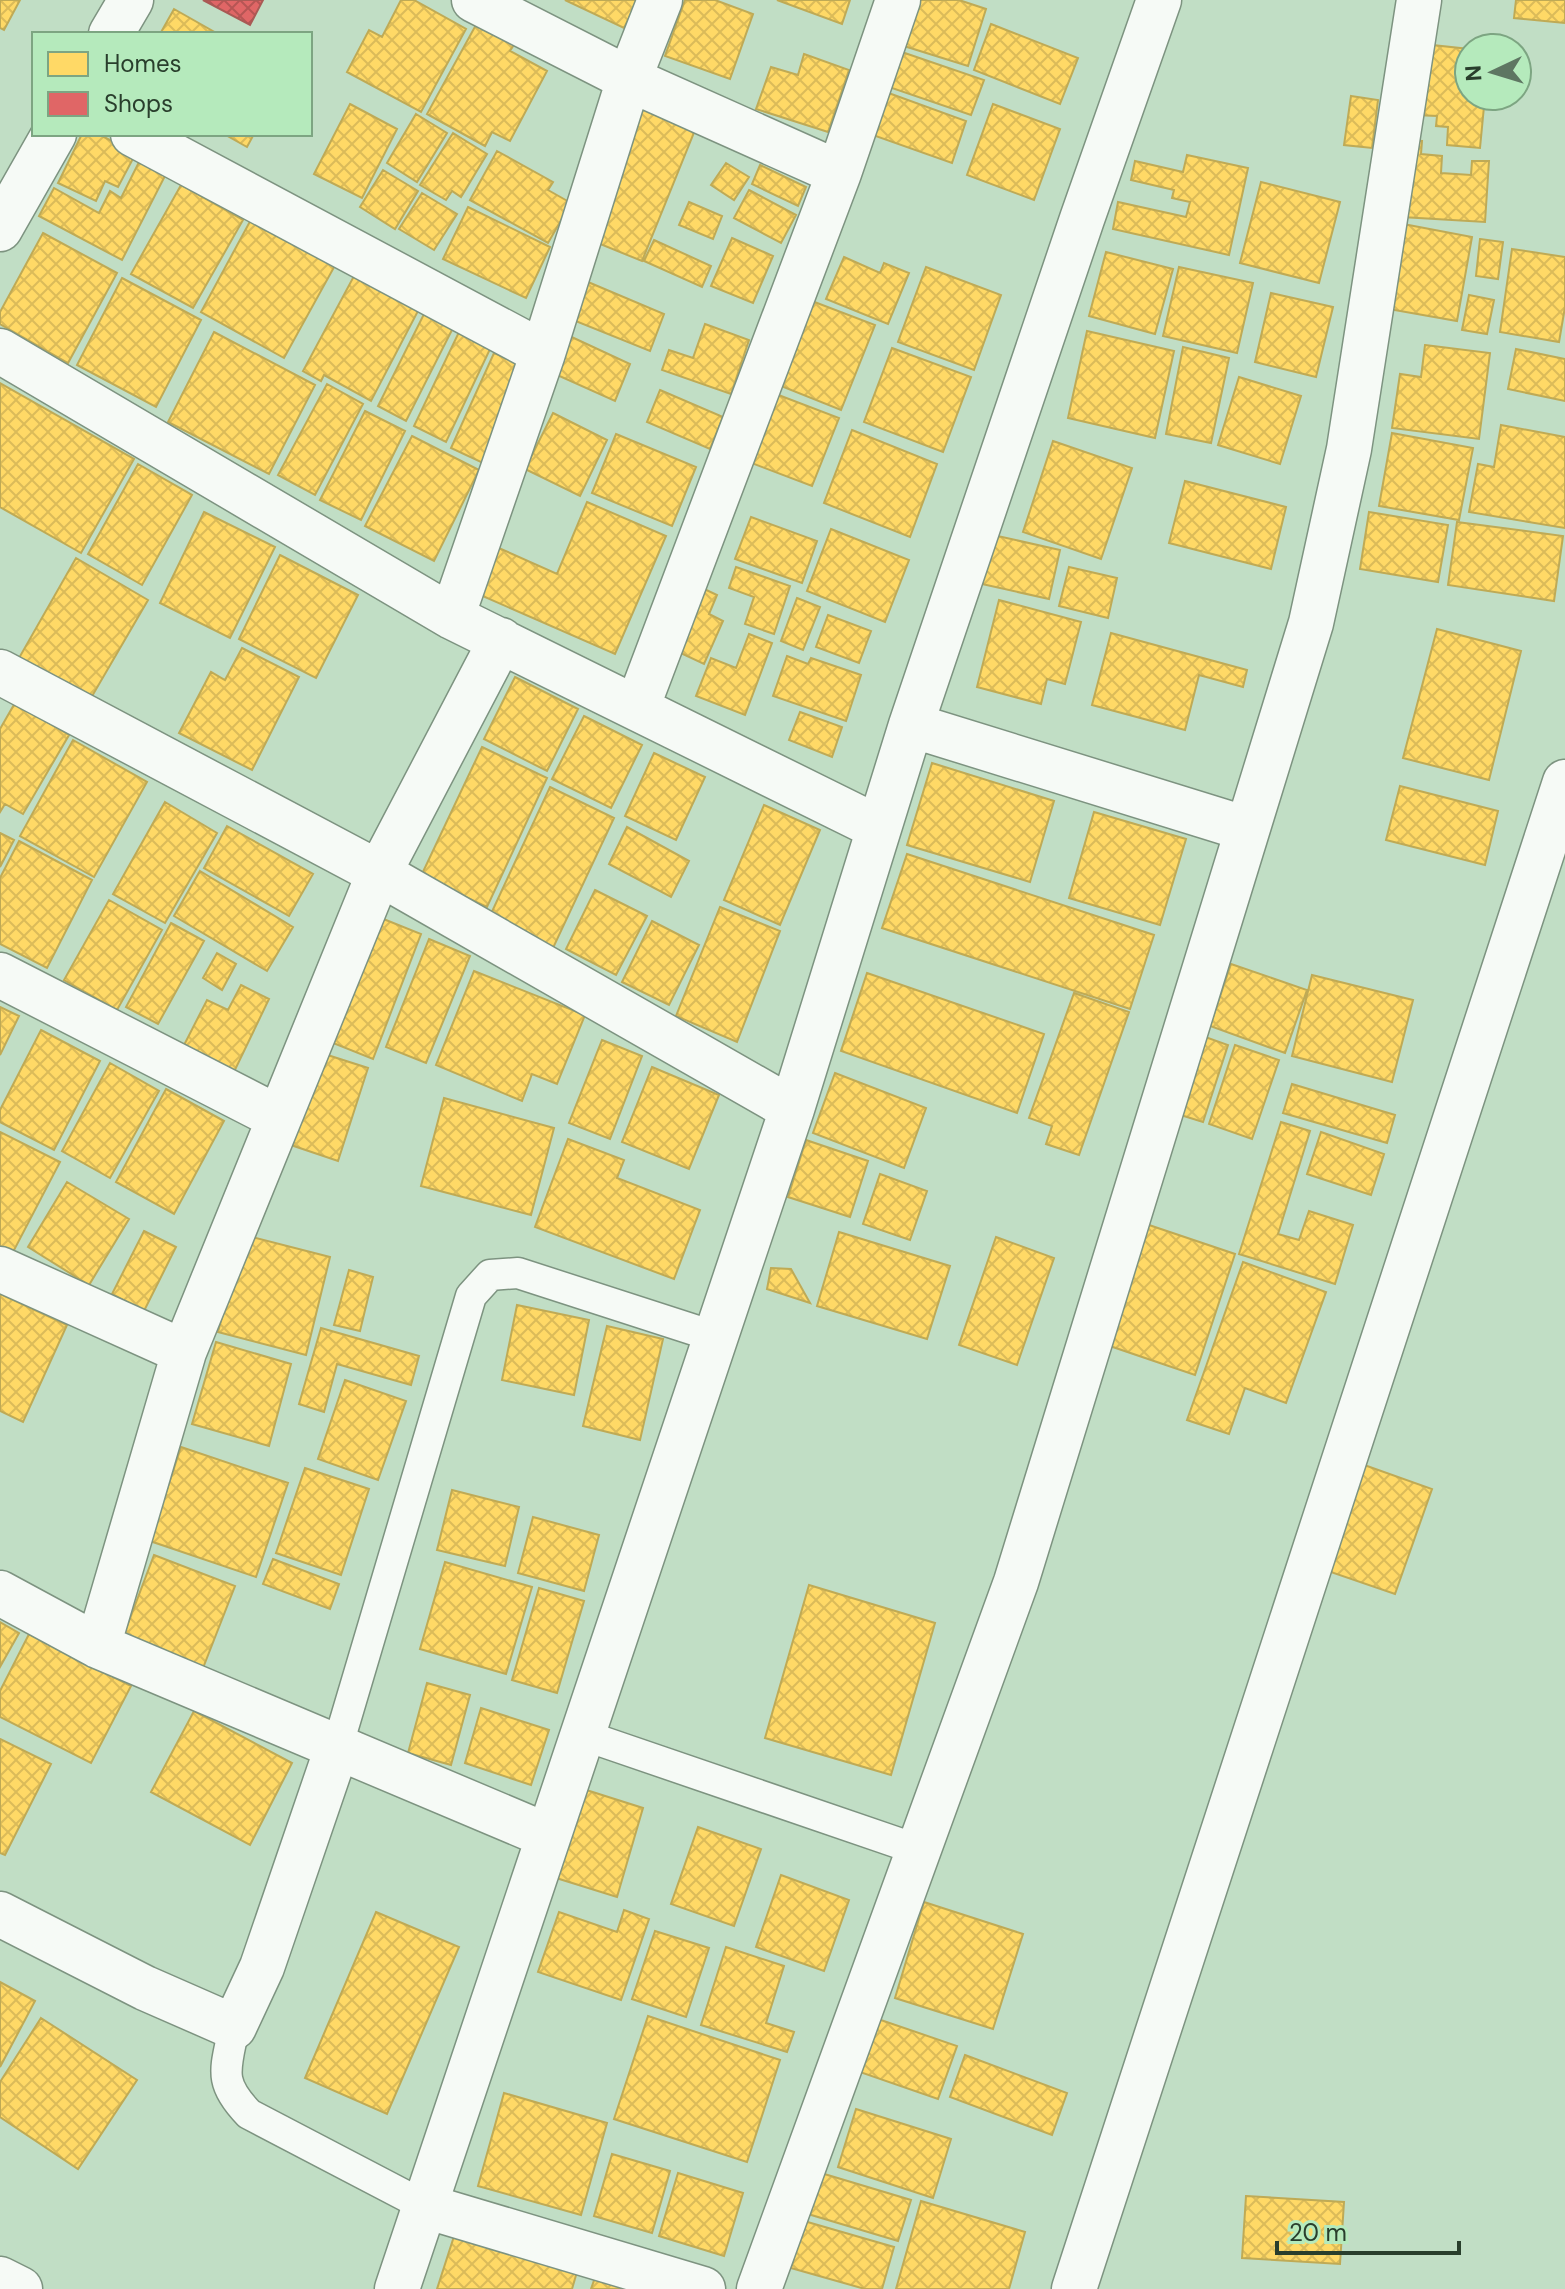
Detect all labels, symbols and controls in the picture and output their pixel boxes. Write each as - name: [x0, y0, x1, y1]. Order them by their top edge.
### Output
- legend: [32, 32, 312, 136]
- north arrow: [1453, 32, 1533, 112]
- text: Homes: [104, 48, 182, 79]
- text: N: [1459, 64, 1489, 82]
- text: Shops: [104, 88, 173, 119]
- scale bar: [1277, 2205, 1459, 2255]
- text: 20 m: [1289, 2217, 1347, 2248]

